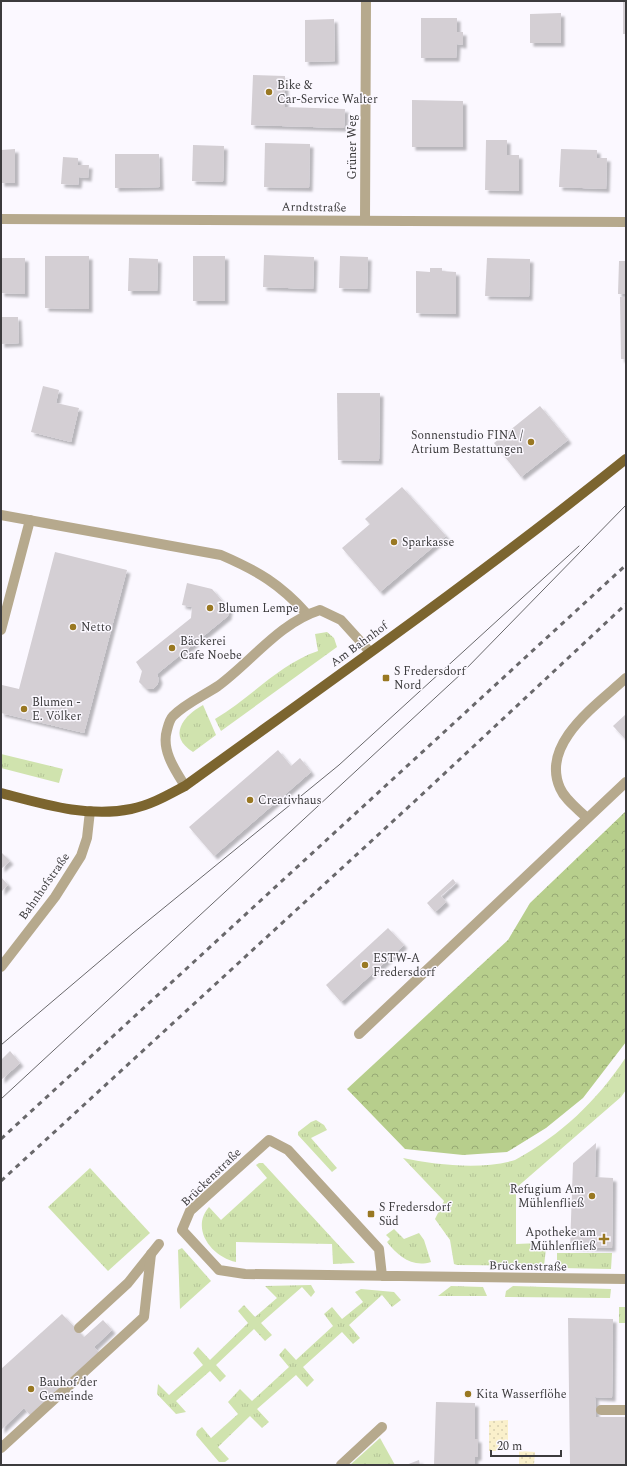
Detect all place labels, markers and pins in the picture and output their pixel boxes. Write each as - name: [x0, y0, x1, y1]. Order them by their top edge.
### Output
- place label: Bike & Car-Service Walter: [277, 76, 378, 109]
- marker: Bike & Car-Service Walter: [264, 87, 274, 97]
- place label: Sonnenstudio FINA / Atrium Bestattungen: [411, 426, 523, 459]
- marker: Sonnenstudio FINA / Atrium Bestattungen: [526, 437, 536, 447]
- place label: Sparkasse: [402, 533, 455, 552]
- marker: Sparkasse: [389, 537, 399, 547]
- place label: Blumen Lempe: [218, 599, 299, 618]
- marker: Blumen Lempe: [205, 603, 215, 613]
- place label: Netto: [81, 618, 111, 637]
- marker: Netto: [68, 622, 78, 632]
- place label: Bäckerei Cafe Noebe: [180, 632, 242, 665]
- marker: Bäckerei Cafe Noebe: [167, 643, 177, 653]
- place label: S Fredersdorf Nord: [394, 662, 466, 695]
- marker: S Fredersdorf Nord: [381, 673, 391, 683]
- place label: Blumen - E. Völker: [32, 693, 81, 726]
- marker: Blumen - E. Völker: [19, 704, 29, 714]
- place label: Creativhaus: [258, 791, 322, 810]
- marker: Creativhaus: [245, 795, 255, 805]
- place label: ESTW-A Fredersdorf: [373, 949, 436, 982]
- marker: ESTW-A Fredersdorf: [360, 960, 370, 970]
- place label: Refugium Am Mühlenfließ: [510, 1180, 584, 1213]
- marker: Refugium Am Mühlenfließ: [587, 1191, 597, 1201]
- place label: S Fredersdorf Süd: [379, 1198, 451, 1231]
- marker: S Fredersdorf Süd: [366, 1209, 376, 1219]
- place label: Apotheke am Mühlenfließ: [525, 1223, 596, 1256]
- marker: Apotheke am Mühlenfließ: [599, 1234, 609, 1244]
- place label: Bauhof der Gemeinde: [39, 1373, 98, 1406]
- marker: Bauhof der Gemeinde: [26, 1384, 36, 1394]
- place label: Kita Wasserflöhe: [476, 1385, 567, 1404]
- marker: Kita Wasserflöhe: [463, 1389, 473, 1399]

